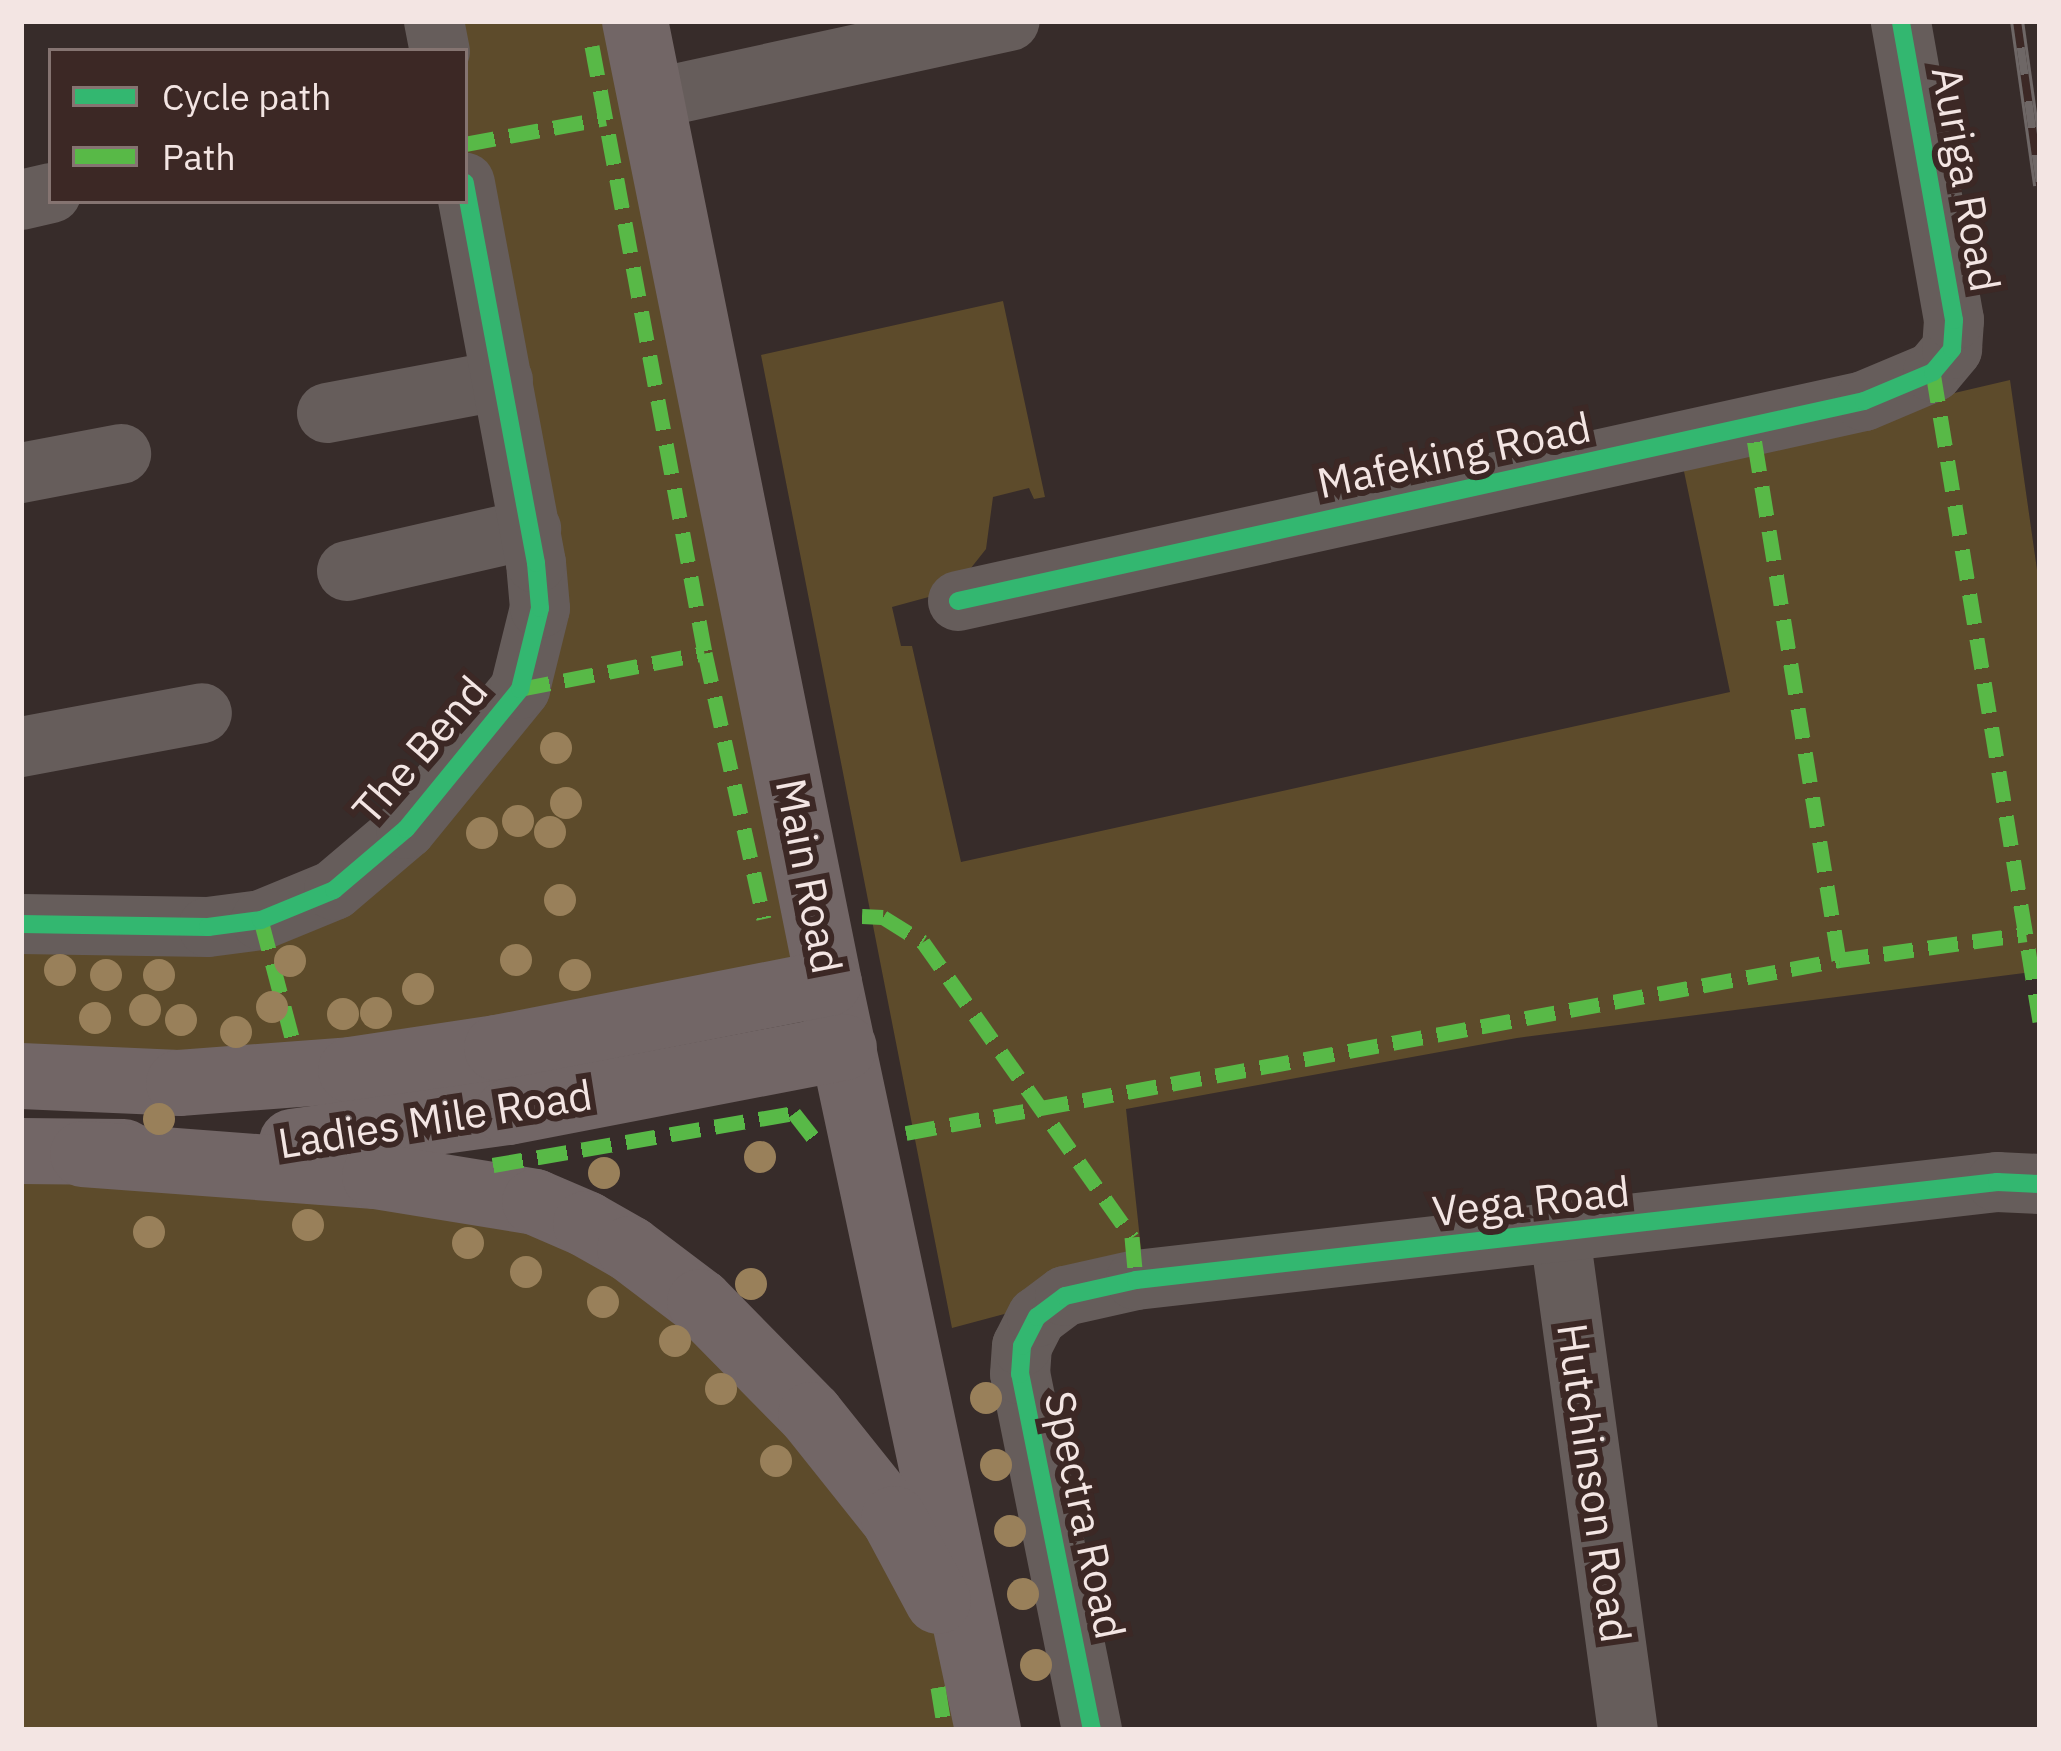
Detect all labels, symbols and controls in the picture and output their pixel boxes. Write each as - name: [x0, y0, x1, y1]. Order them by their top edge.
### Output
- legend: [48, 48, 468, 204]
- street label: Auriga Road: [1921, 63, 2011, 295]
- text: Cycle path: [162, 73, 332, 120]
- text: Path: [162, 133, 236, 180]
- street label: Mafeking Road: [1313, 401, 1595, 509]
- street label: The Bend: [342, 666, 498, 834]
- street label: Main Road: [765, 774, 853, 978]
- street label: Ladies Mile Road: [274, 1069, 596, 1169]
- street label: Vega Road: [1430, 1166, 1632, 1236]
- street label: Hutchinson Road: [1547, 1320, 1641, 1646]
- street label: Spectra Road: [1034, 1387, 1136, 1643]

